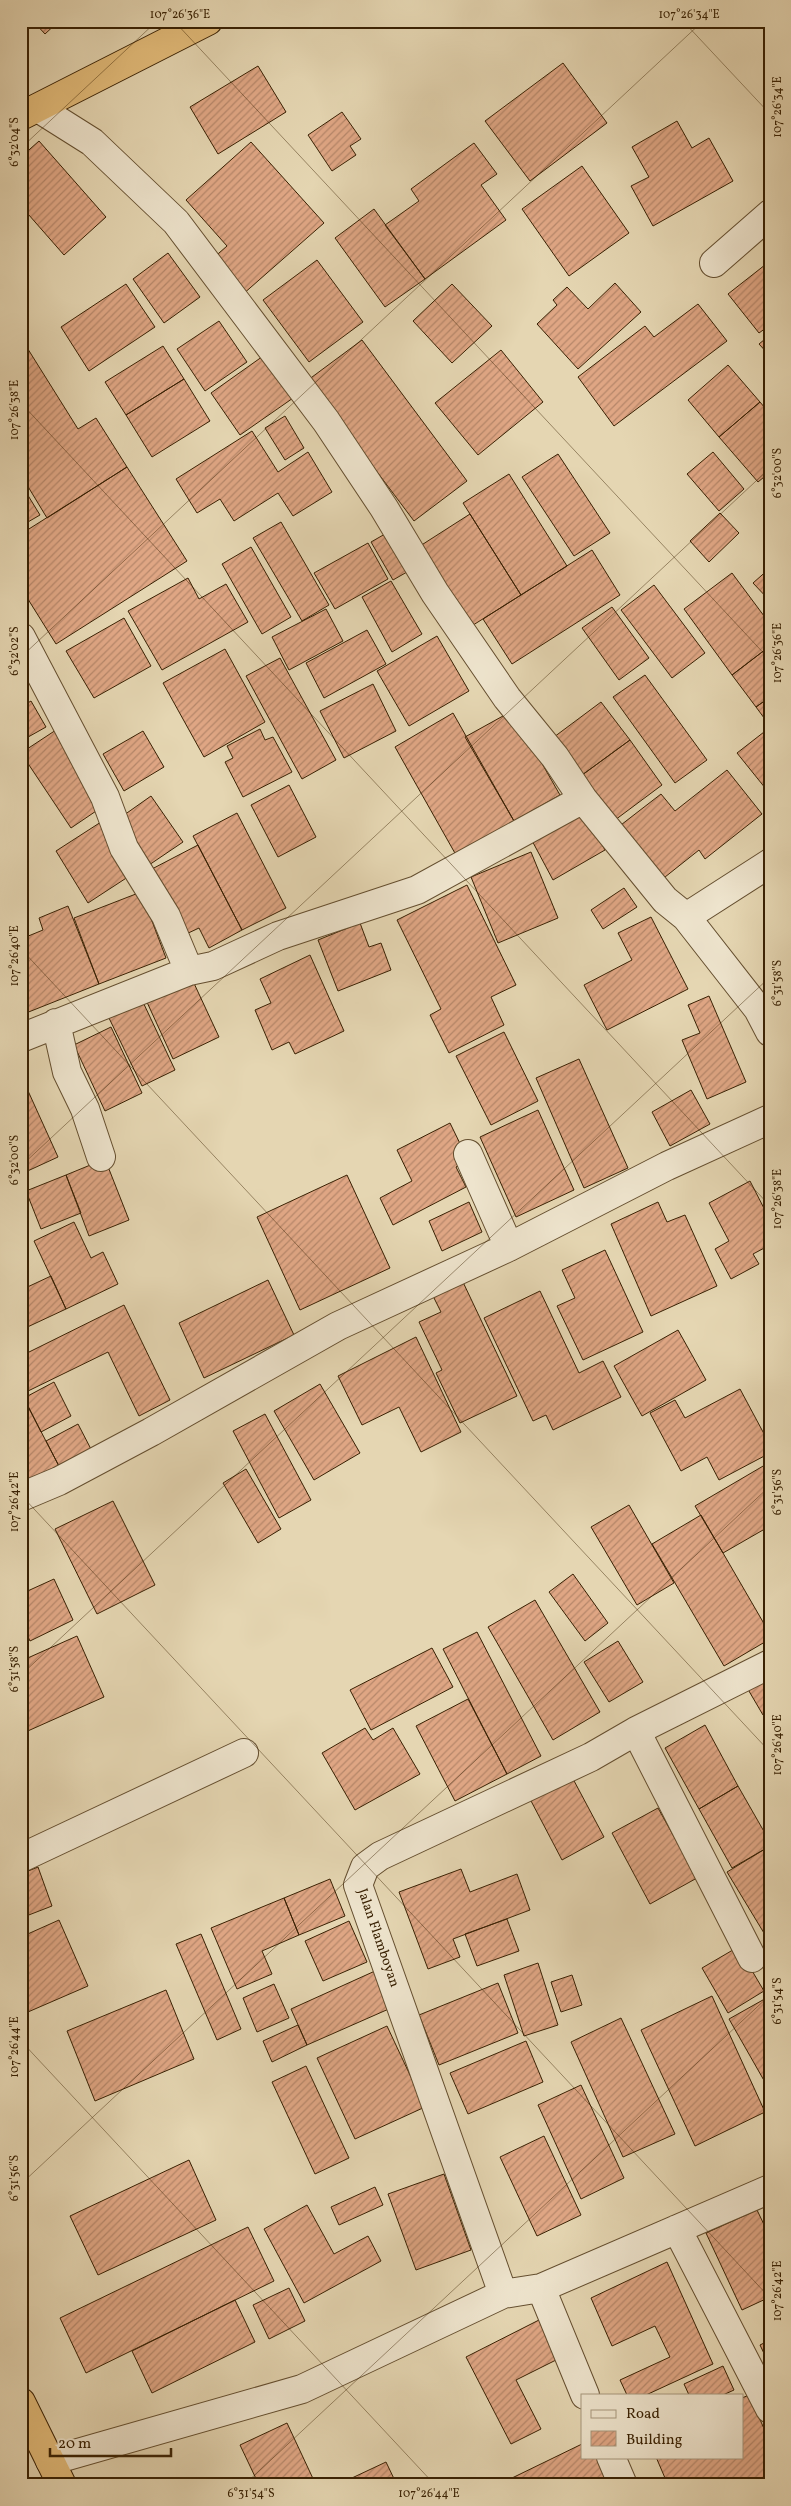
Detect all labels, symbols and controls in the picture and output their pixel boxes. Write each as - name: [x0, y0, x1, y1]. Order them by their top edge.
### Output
- text: 107°26'36"E: [150, 7, 210, 23]
- text: 107°26'34"E: [658, 7, 720, 23]
- text: 107°26'34"E: [770, 76, 786, 138]
- text: 6°32'04"S: [7, 117, 23, 167]
- text: 107°26'38"E: [7, 380, 23, 440]
- text: 6°32'00"S: [770, 448, 786, 498]
- text: 107°26'36"E: [770, 623, 786, 683]
- text: 6°32'02"S: [7, 626, 23, 676]
- text: 107°26'40"E: [7, 925, 23, 987]
- text: 6°31'58"S: [770, 960, 786, 1006]
- text: 6°32'00"S: [7, 1135, 23, 1185]
- text: 107°26'38"E: [770, 1169, 786, 1229]
- text: 6°31'56"S: [770, 1469, 786, 1515]
- text: 107°26'42"E: [7, 1472, 23, 1532]
- text: 6°31'58"S: [7, 1646, 23, 1692]
- text: 107°26'40"E: [770, 1714, 786, 1776]
- street label: Jalan Flamboyan: [352, 1886, 404, 1990]
- text: 6°31'54"S: [770, 1977, 786, 2025]
- text: 107°26'44"E: [7, 2016, 23, 2078]
- text: 6°31'56"S: [7, 2155, 23, 2201]
- text: 107°26'42"E: [770, 2261, 786, 2321]
- legend: [581, 2394, 744, 2458]
- text: Road: [626, 2404, 660, 2425]
- scale bar: [50, 2426, 171, 2458]
- text: Building: [626, 2430, 683, 2451]
- text: 20 m: [58, 2434, 91, 2455]
- text: 6°31'54"S: [227, 2486, 275, 2502]
- text: 107°26'44"E: [398, 2486, 460, 2502]

